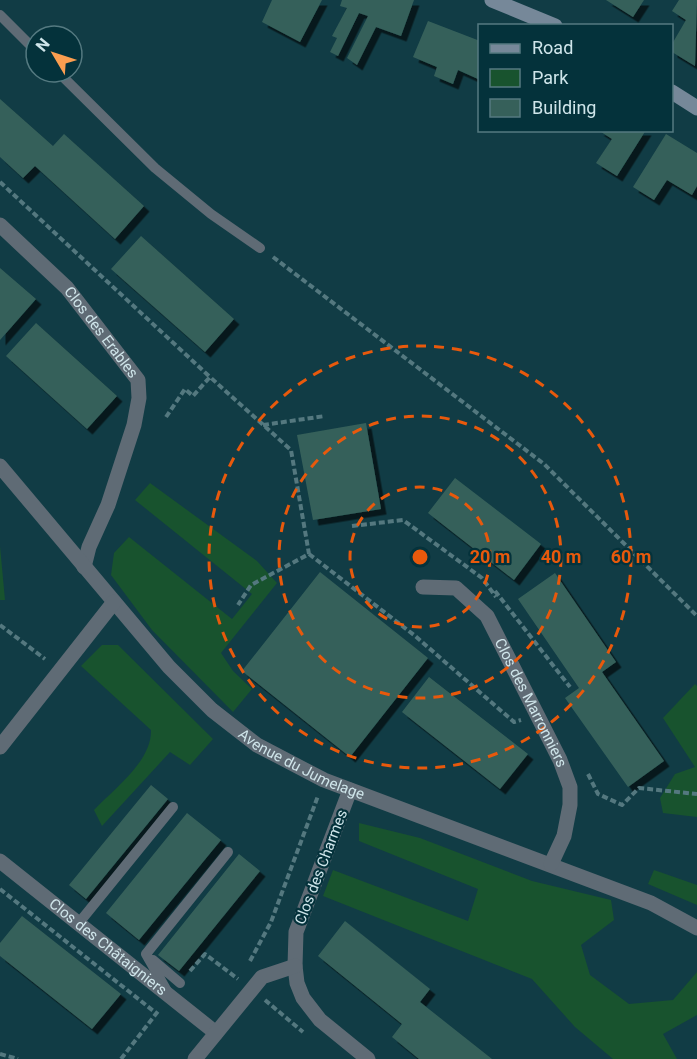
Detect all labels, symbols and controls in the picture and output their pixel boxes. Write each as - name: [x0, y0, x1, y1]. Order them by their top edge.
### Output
- north arrow: [24, 24, 84, 84]
- legend: [478, 24, 673, 132]
- text: N: [32, 35, 54, 55]
- text: Road: [532, 37, 573, 58]
- text: Park: [532, 67, 569, 88]
- text: Building: [532, 97, 596, 118]
- street label: Clos des Erables: [60, 283, 142, 382]
- text: 20 m: [470, 546, 510, 567]
- text: 40 m: [541, 546, 581, 567]
- text: 60 m: [611, 546, 651, 567]
- centre of rings: [410, 547, 430, 567]
- street label: Clos des Marronniers: [491, 635, 571, 770]
- street label: Avenue du Jumelage: [235, 725, 367, 803]
- street label: Clos des Charmes: [291, 807, 351, 927]
- street label: Clos des Châtaigniers: [45, 895, 170, 999]

